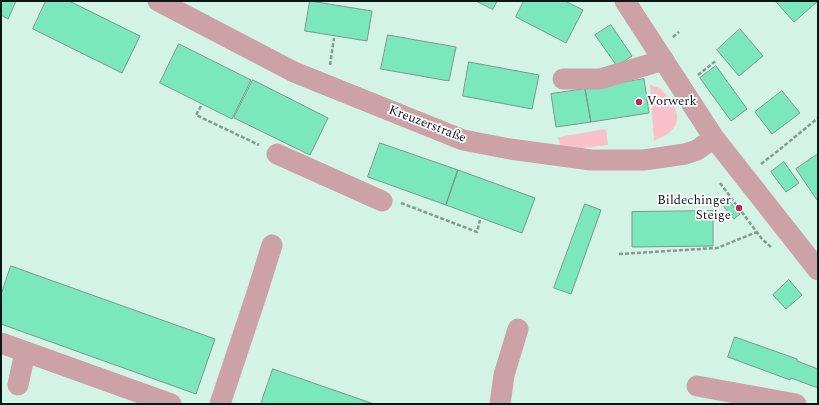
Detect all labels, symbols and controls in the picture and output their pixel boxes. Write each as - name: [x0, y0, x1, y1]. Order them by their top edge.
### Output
- place label: Vorwerk: [647, 94, 697, 110]
- marker: Vorwerk: [634, 97, 644, 107]
- street label: Kreuzerstraße: [386, 103, 468, 147]
- place label: Bildechinger Steige: [657, 193, 731, 224]
- marker: Bildechinger Steige: [734, 203, 744, 213]

